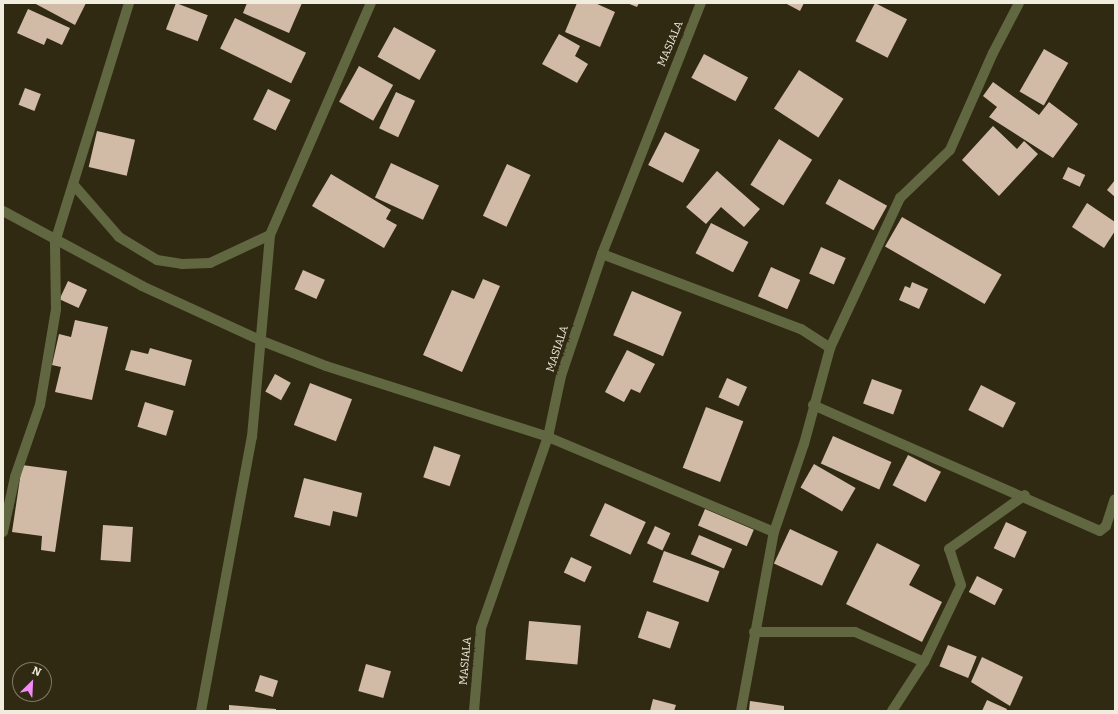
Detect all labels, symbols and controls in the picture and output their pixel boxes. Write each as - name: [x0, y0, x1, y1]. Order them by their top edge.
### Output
- street label: MASIALA: [656, 19, 686, 69]
- street label: MASIALA: [544, 324, 572, 374]
- street label: MASIALA: [457, 636, 475, 686]
- north arrow: [12, 662, 52, 702]
- text: N: [30, 664, 43, 679]

